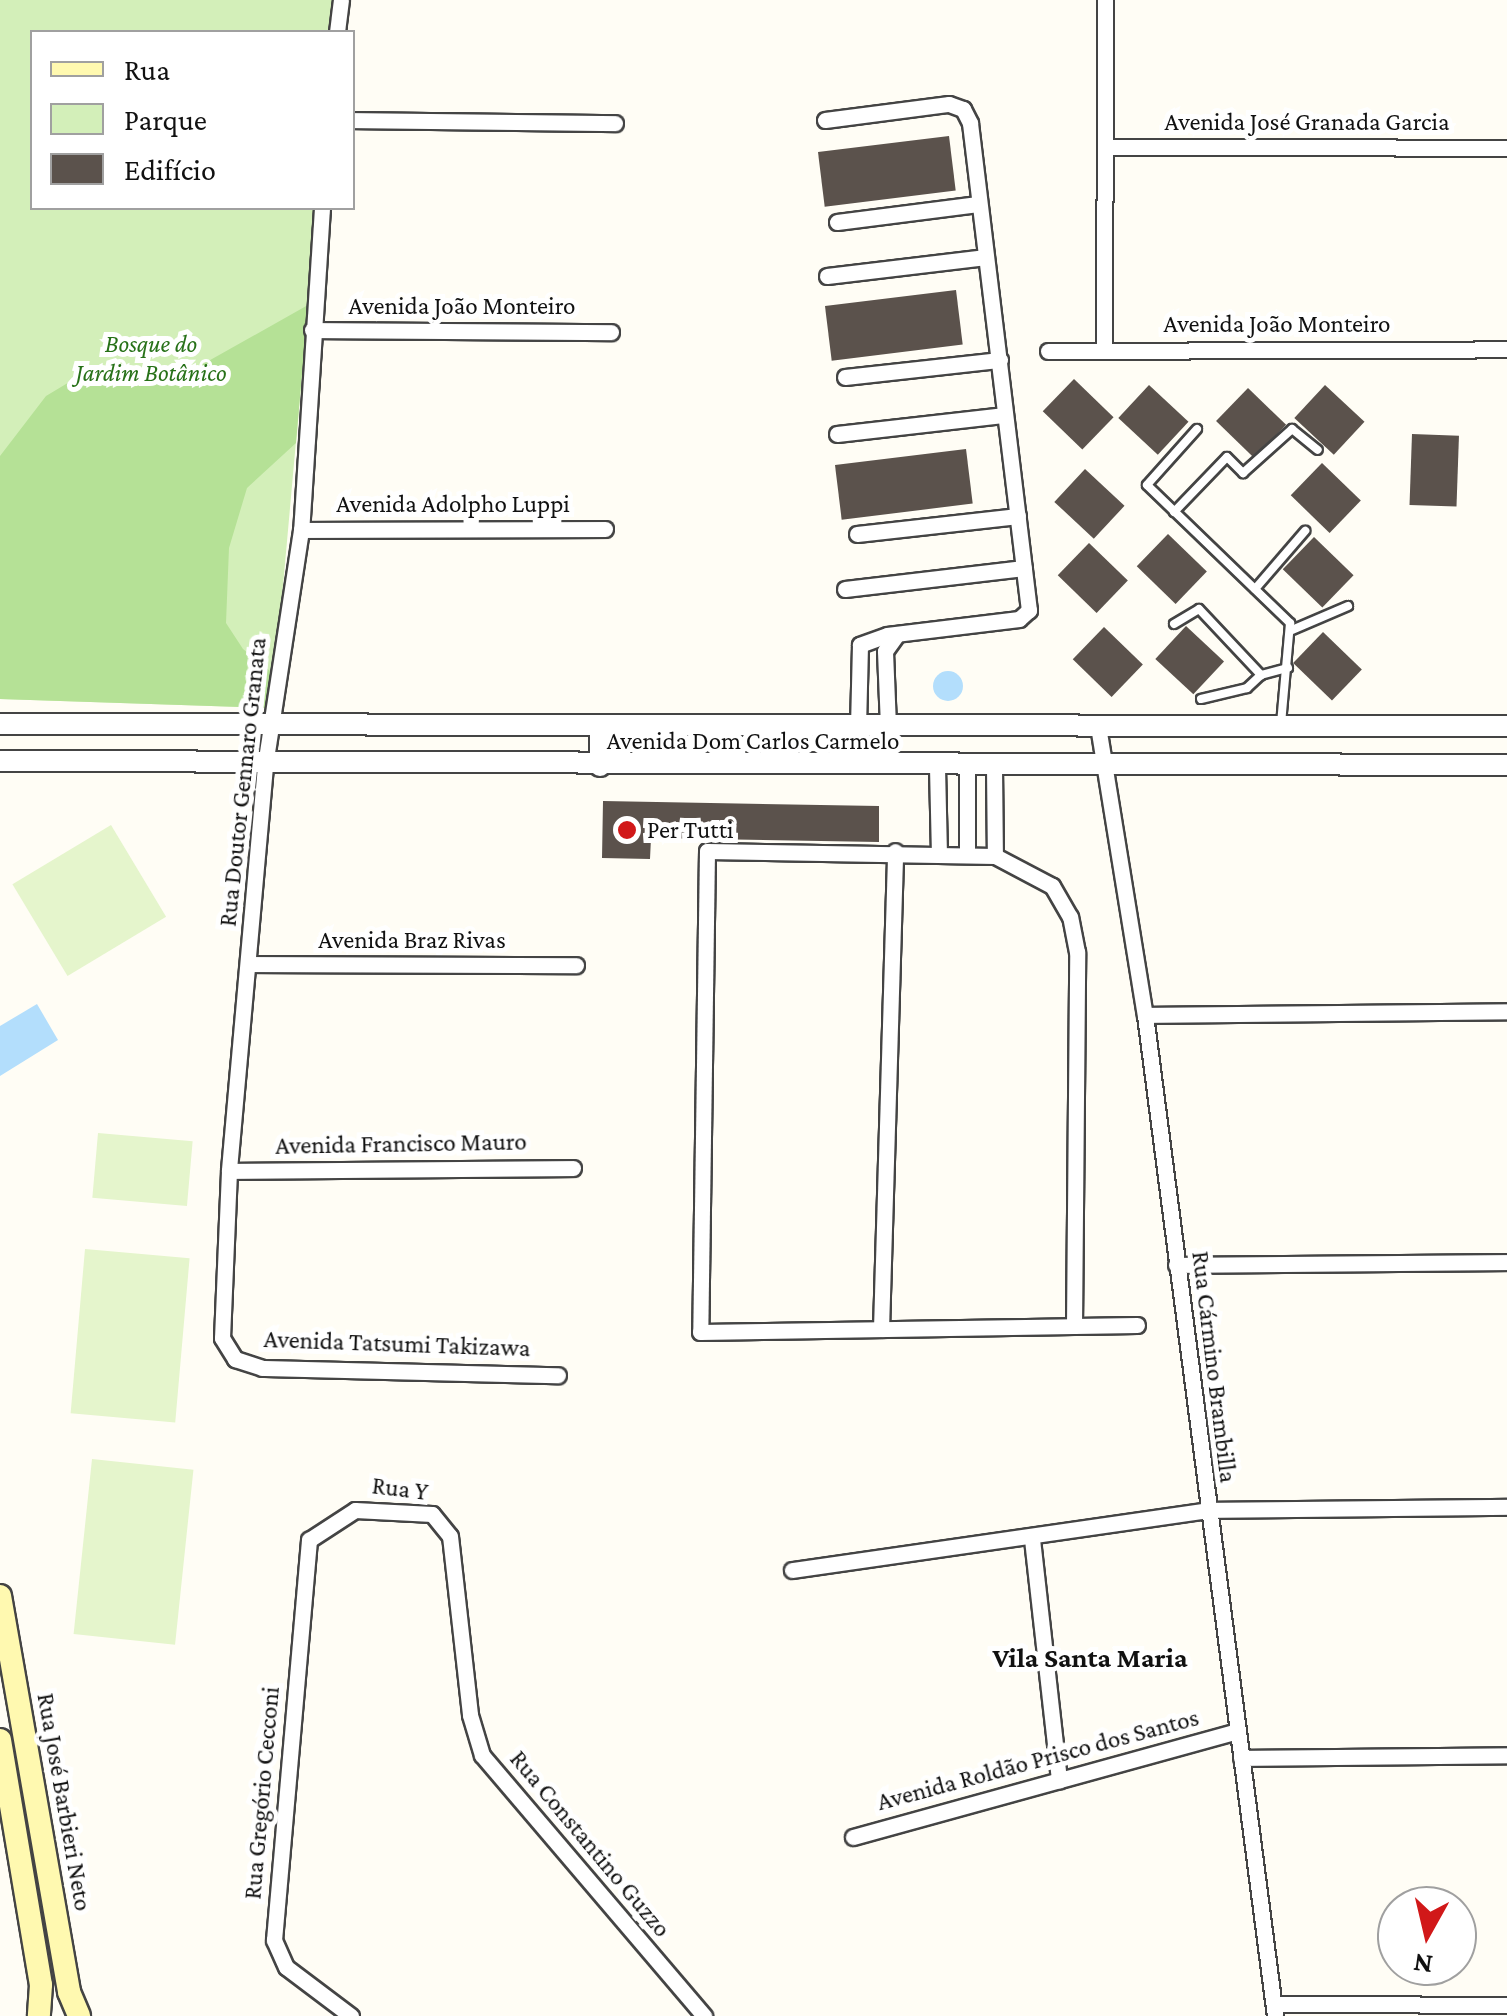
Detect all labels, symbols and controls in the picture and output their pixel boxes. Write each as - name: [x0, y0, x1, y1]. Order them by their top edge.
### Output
- legend: [30, 30, 355, 210]
- text: Rua: [124, 53, 170, 86]
- text: Parque: [124, 103, 207, 136]
- street label: Avenida José Granada Garcia: [1164, 107, 1450, 137]
- text: Edifício: [124, 153, 216, 186]
- street label: Avenida João Monteiro: [349, 291, 575, 321]
- street label: Avenida João Monteiro: [1164, 309, 1390, 339]
- park label: Bosque do Jardim Botânico: [75, 330, 227, 389]
- street label: Avenida Adolpho Luppi: [336, 489, 570, 519]
- street label: Rua Doutor Gennaro Granata: [213, 636, 273, 928]
- street label: Avenida Dom Carlos Carmelo: [607, 726, 899, 756]
- place label: Per Tutti: [647, 815, 733, 845]
- marker: Per Tutti: [616, 819, 638, 841]
- street label: Avenida Braz Rivas: [318, 925, 506, 955]
- street label: Avenida Francisco Mauro: [275, 1127, 527, 1161]
- street label: Rua Cármino Brambilla: [1185, 1249, 1243, 1485]
- street label: Avenida Tatsumi Takizawa: [263, 1324, 531, 1364]
- street label: Rua Y: [370, 1471, 430, 1507]
- district label: Vila Santa Maria: [992, 1641, 1188, 1675]
- street label: Rua Gregório Cecconi: [238, 1685, 286, 1901]
- street label: Rua José Barbieri Neto: [30, 1691, 98, 1913]
- street label: Avenida Roldão Prisco dos Santos: [874, 1703, 1202, 1817]
- street label: Rua Constantino Guzzo: [503, 1745, 677, 1943]
- north arrow: [1377, 1886, 1477, 1986]
- text: N: [1411, 1948, 1435, 1981]

